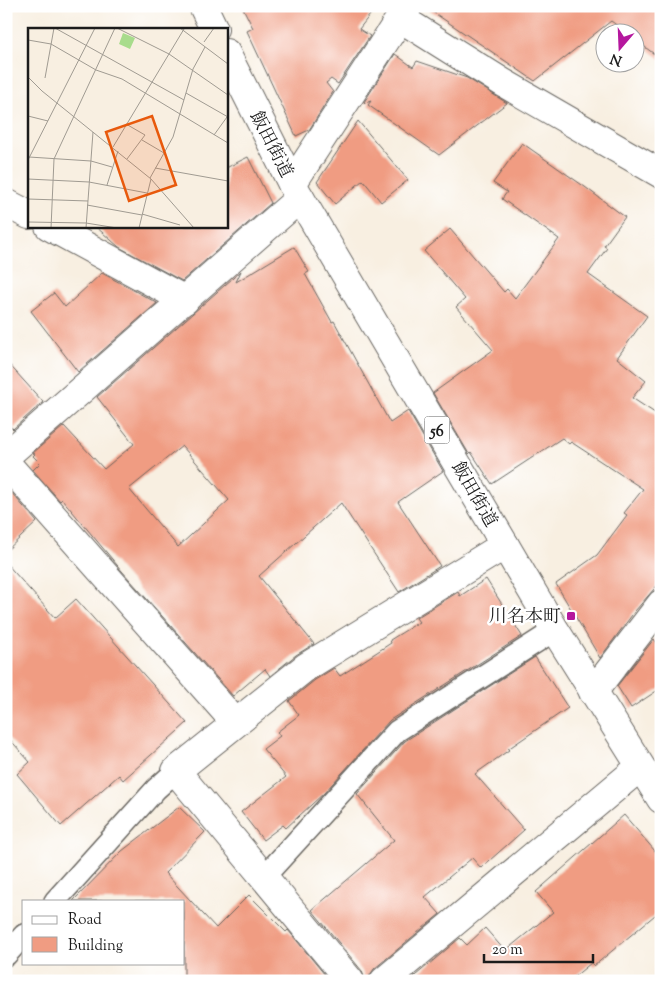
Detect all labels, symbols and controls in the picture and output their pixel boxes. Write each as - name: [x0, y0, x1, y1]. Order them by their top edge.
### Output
- north arrow: [594, 22, 644, 72]
- inset map: [28, 28, 228, 228]
- text: N: [608, 47, 625, 70]
- street label: 飯田街道: [242, 107, 298, 183]
- road number: 56: [424, 416, 450, 444]
- street label: 飯田街道: [444, 457, 503, 533]
- place label: 川名本町: [489, 605, 561, 631]
- marker: 川名本町: [565, 610, 577, 622]
- legend: [22, 900, 185, 964]
- text: Road: [68, 910, 102, 931]
- scale bar: [484, 932, 593, 964]
- text: Building: [68, 936, 123, 957]
- text: 20 m: [492, 940, 523, 961]

